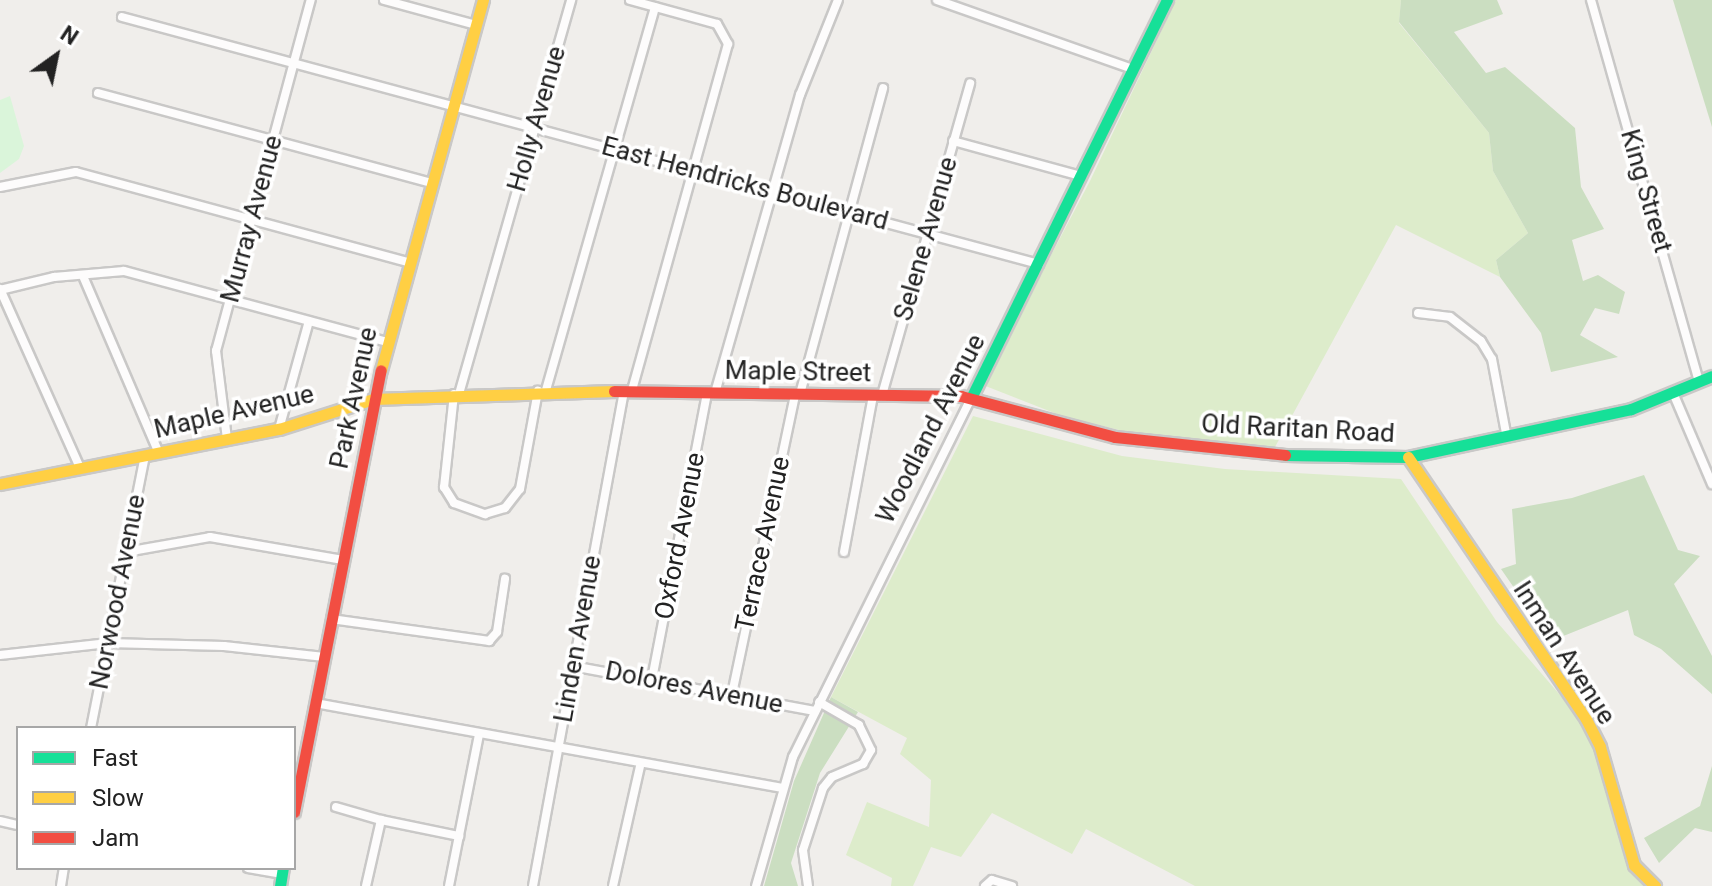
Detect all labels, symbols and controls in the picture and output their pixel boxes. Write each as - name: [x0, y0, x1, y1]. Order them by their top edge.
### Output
- north arrow: [16, 16, 96, 96]
- text: N: [56, 21, 83, 50]
- street label: Holly Avenue: [501, 43, 573, 195]
- street label: King Street: [1614, 126, 1678, 256]
- street label: East Hendricks Boulevard: [598, 131, 892, 237]
- street label: Murray Avenue: [215, 132, 289, 306]
- street label: Selene Avenue: [888, 153, 964, 325]
- street label: Park Avenue: [324, 324, 384, 472]
- street label: Woodland Avenue: [870, 329, 992, 529]
- street label: Maple Street: [724, 355, 872, 389]
- street label: Maple Avenue: [151, 378, 317, 446]
- street label: Old Raritan Road: [1200, 408, 1396, 450]
- street label: Oxford Avenue: [649, 450, 711, 622]
- street label: Terrace Avenue: [729, 454, 797, 634]
- street label: Norwood Avenue: [84, 492, 152, 692]
- street label: Linden Avenue: [548, 553, 608, 725]
- street label: Inman Avenue: [1506, 576, 1622, 730]
- street label: Dolores Avenue: [603, 655, 785, 721]
- legend: [16, 726, 296, 870]
- text: Fast: [92, 744, 138, 772]
- text: Slow: [92, 784, 144, 812]
- text: Jam: [92, 824, 139, 852]

